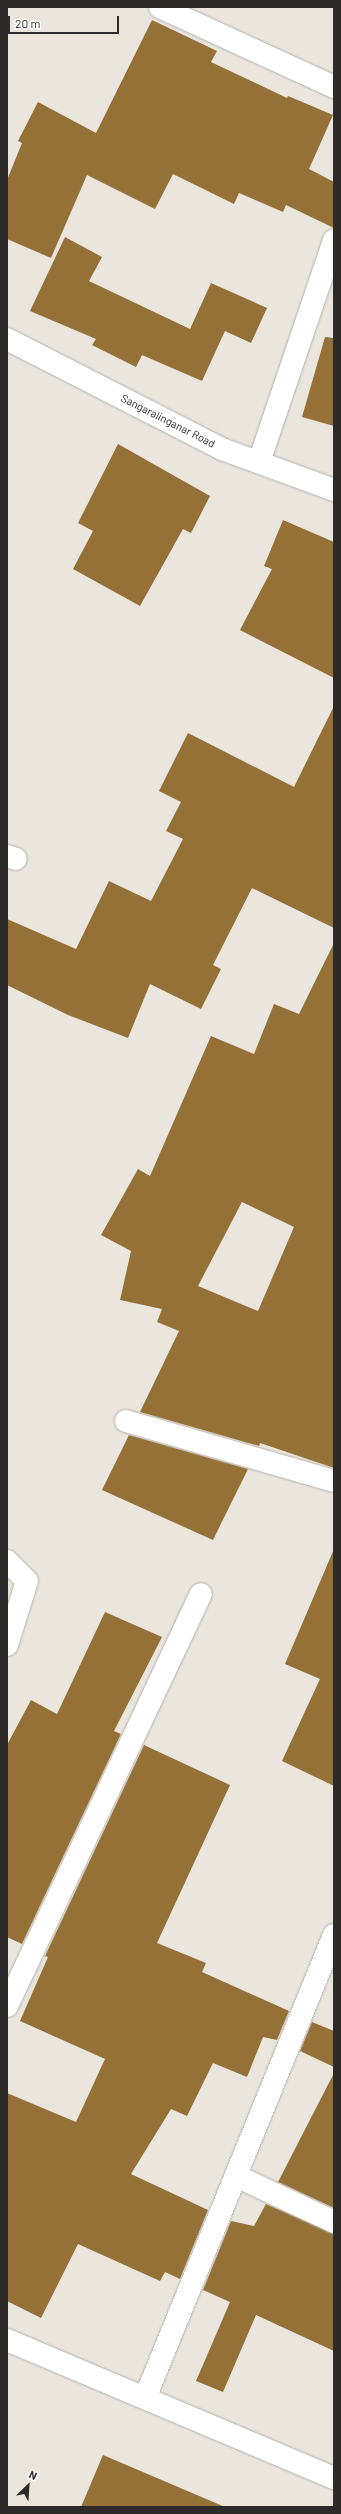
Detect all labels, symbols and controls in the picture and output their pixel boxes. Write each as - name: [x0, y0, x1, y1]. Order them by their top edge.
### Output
- scale bar: [10, 8, 121, 34]
- text: 20 m: [15, 16, 41, 30]
- street label: Sangaralinganar Road: [119, 392, 217, 450]
- north arrow: [8, 2466, 48, 2506]
- text: N: [27, 2467, 39, 2482]

